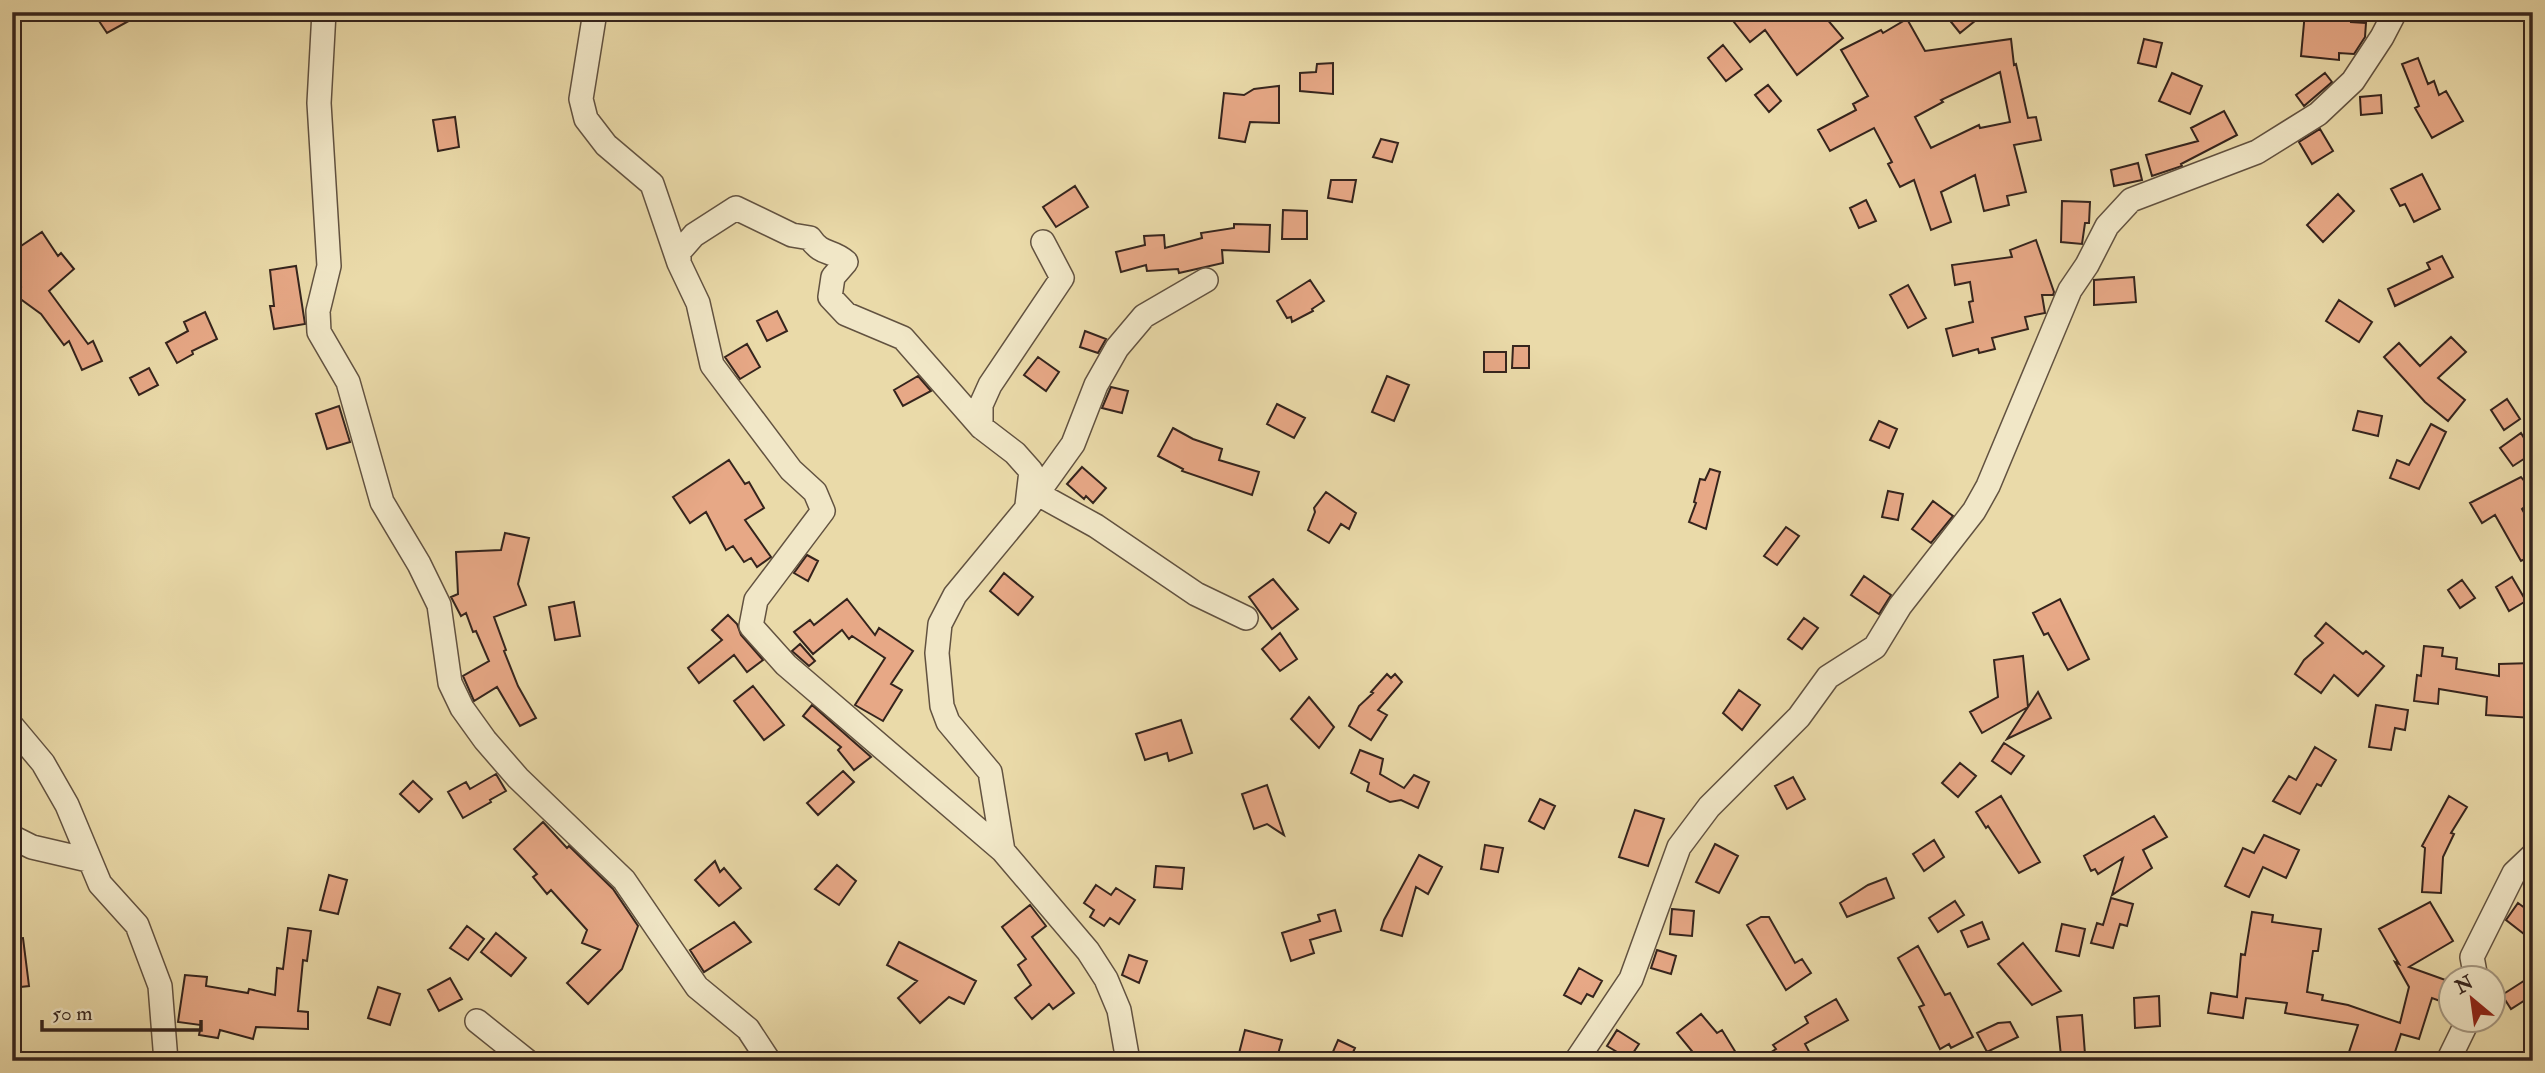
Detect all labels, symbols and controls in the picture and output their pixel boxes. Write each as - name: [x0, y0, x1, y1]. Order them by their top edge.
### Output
- north arrow: [2436, 964, 2506, 1034]
- text: N: [2450, 970, 2478, 1000]
- scale bar: [42, 989, 201, 1033]
- text: 50 m: [52, 1000, 93, 1027]

